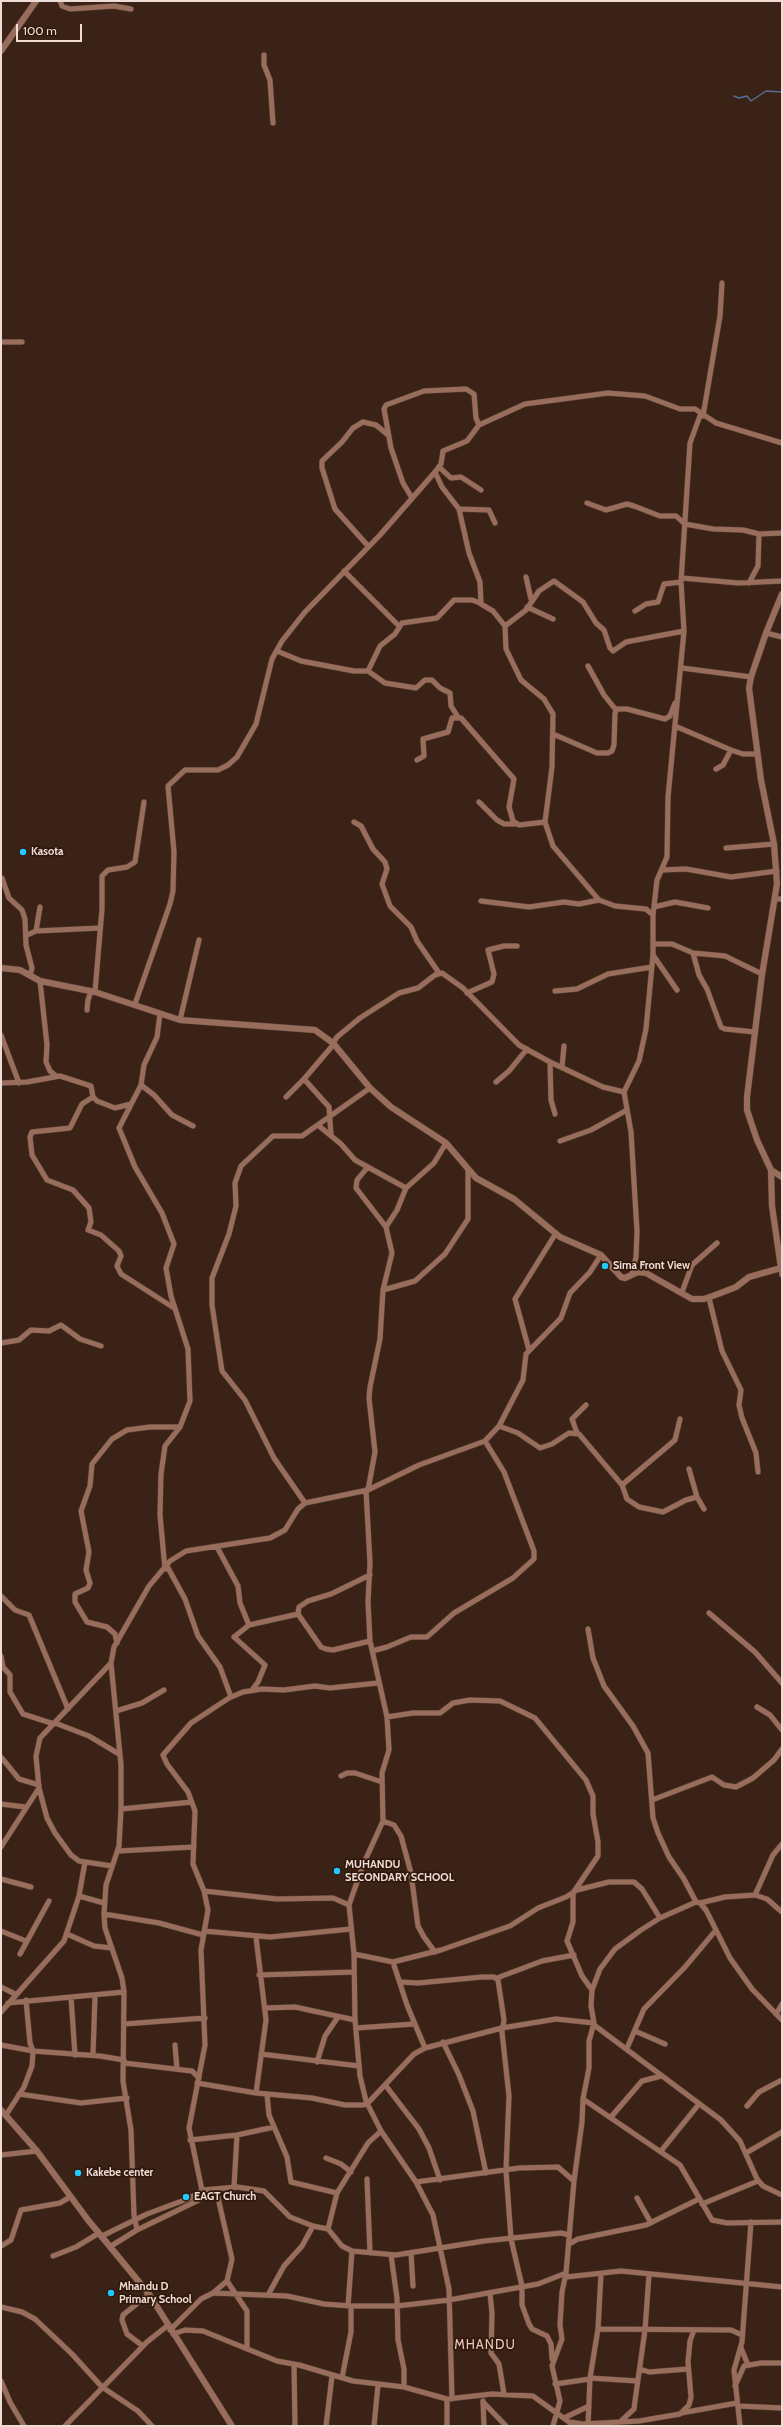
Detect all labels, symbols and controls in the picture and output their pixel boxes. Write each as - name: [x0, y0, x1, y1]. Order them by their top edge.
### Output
- scale bar: [18, 16, 84, 42]
- text: 100 m: [23, 23, 57, 38]
- place label: Kasota: [31, 845, 63, 859]
- marker: Kasota: [18, 847, 28, 857]
- place label: Sima Front View: [613, 1259, 690, 1273]
- marker: Sima Front View: [600, 1261, 610, 1271]
- place label: MUHANDU SECONDARY SCHOOL: [345, 1858, 454, 1884]
- marker: MUHANDU SECONDARY SCHOOL: [332, 1866, 342, 1876]
- place label: Kakebe center: [86, 2166, 153, 2180]
- marker: Kakebe center: [73, 2168, 83, 2178]
- place label: EAGT Church: [194, 2190, 256, 2204]
- marker: EAGT Church: [181, 2192, 191, 2202]
- place label: Mhandu D Primary School: [119, 2280, 192, 2306]
- marker: Mhandu D Primary School: [106, 2288, 116, 2298]
- district label: MHANDU: [454, 2337, 516, 2353]

